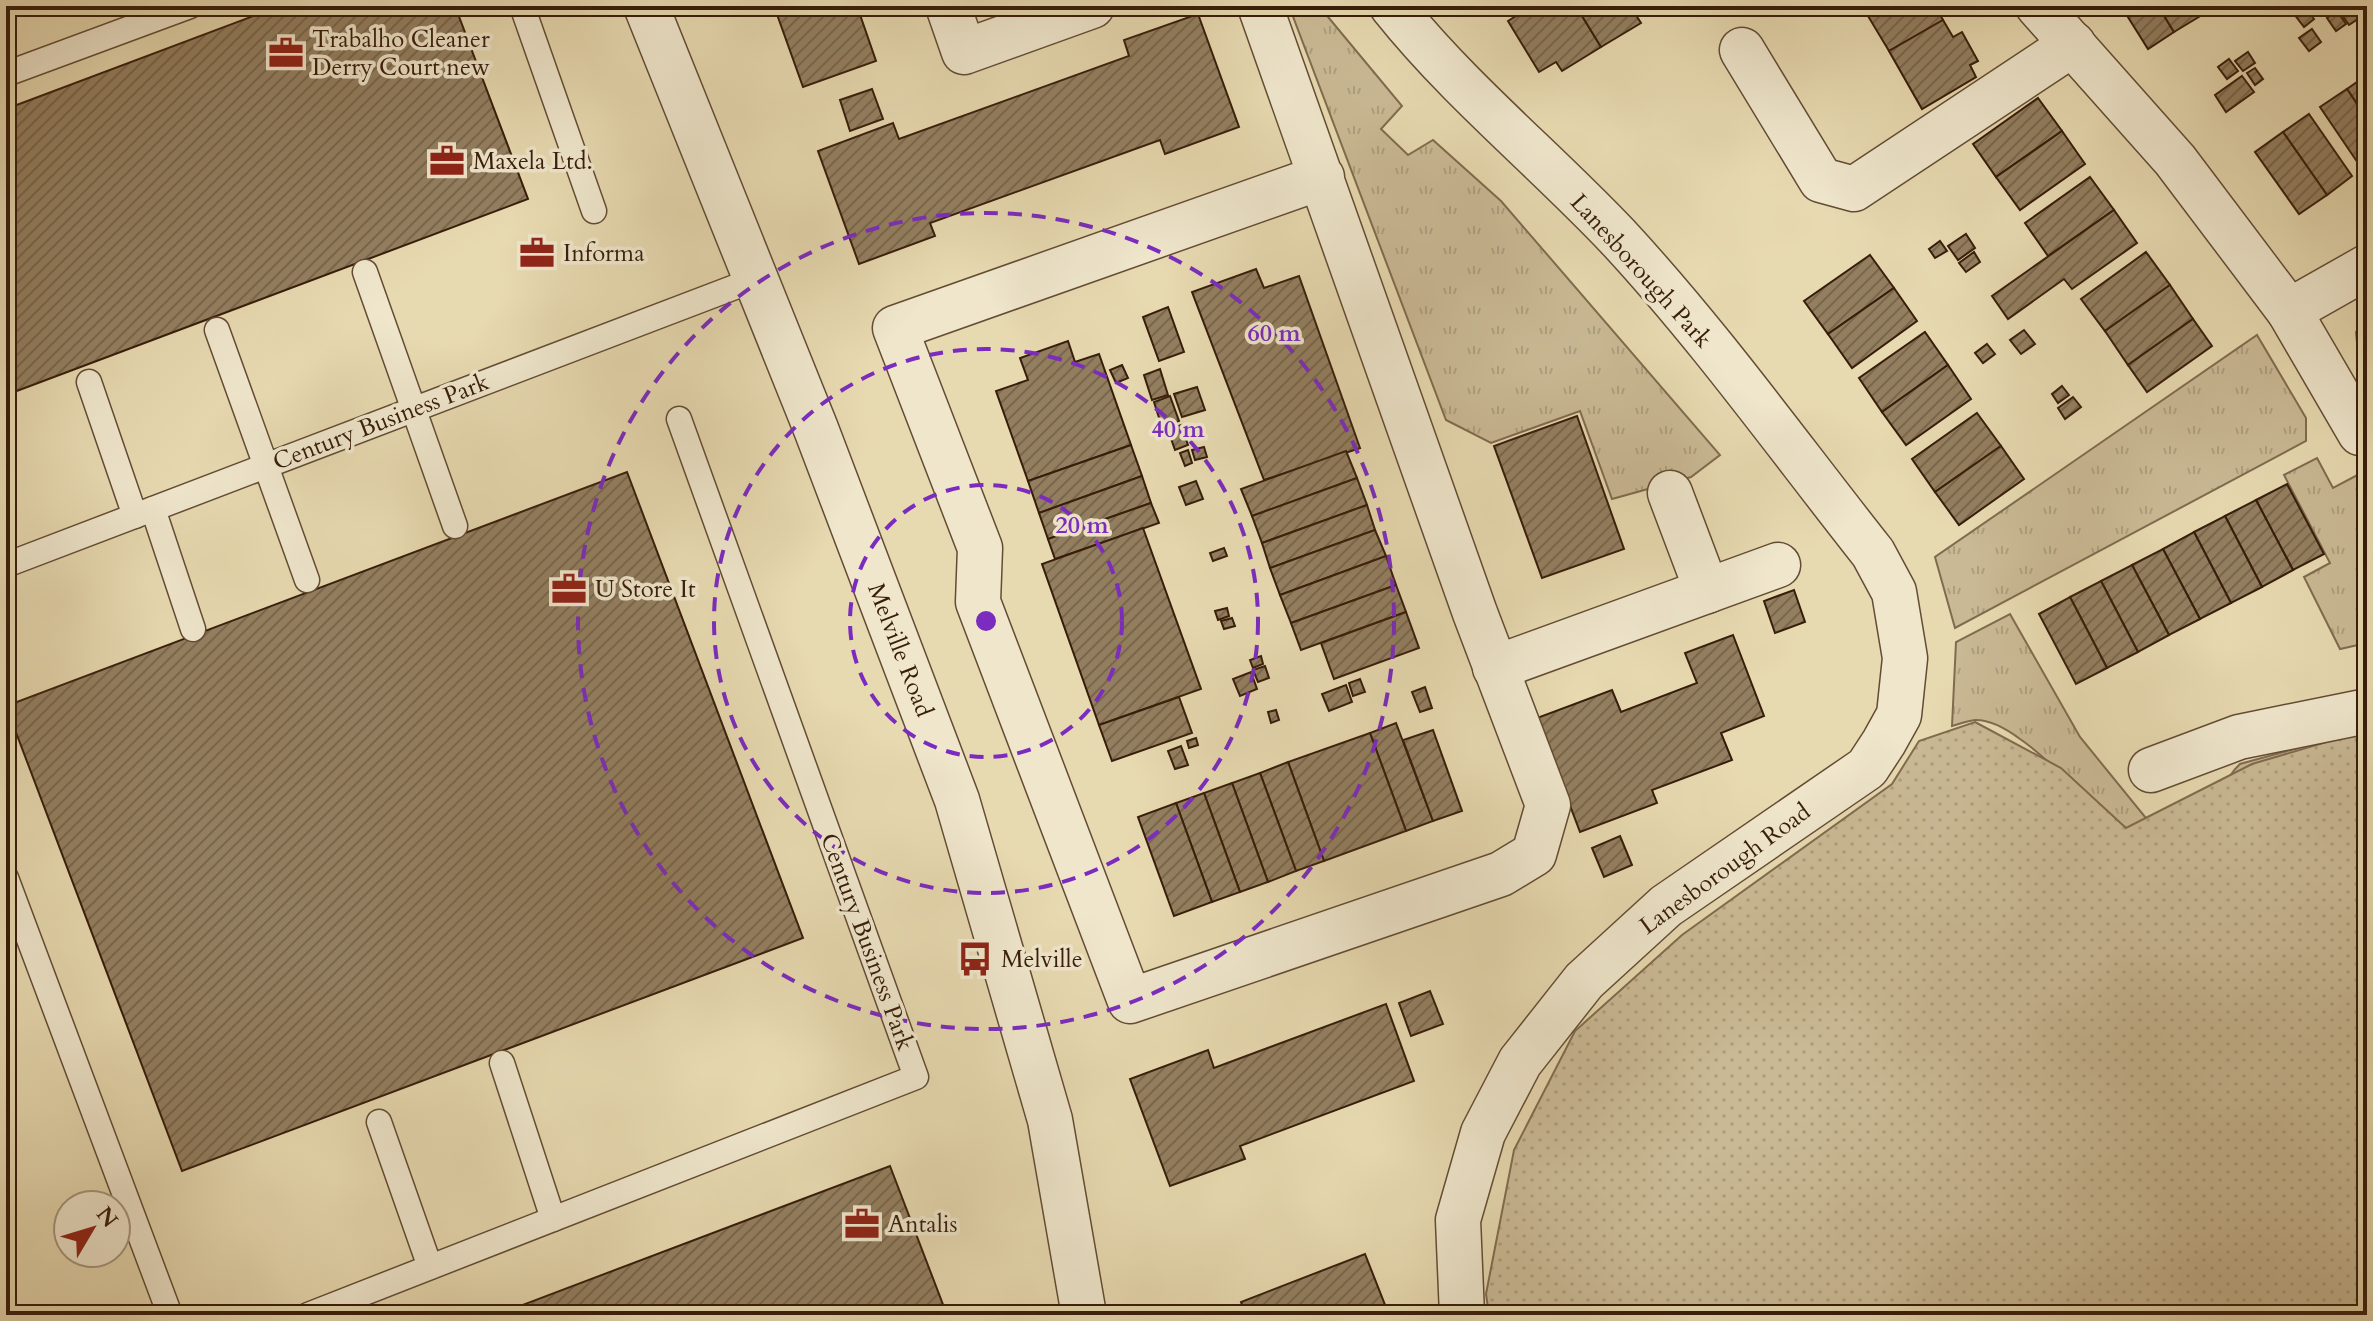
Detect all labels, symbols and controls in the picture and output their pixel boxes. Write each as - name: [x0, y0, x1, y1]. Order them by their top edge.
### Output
- place label: Trabalho Cleaner Derry Court new: [312, 23, 490, 84]
- office icon: Trabalho Cleaner Derry Court new: [267, 34, 305, 72]
- office icon: Maxela Ltd.: [428, 142, 466, 180]
- place label: Maxela Ltd.: [473, 145, 593, 178]
- street label: Lanesborough Park: [1563, 187, 1719, 356]
- office icon: Informa: [518, 234, 556, 272]
- place label: Informa: [563, 237, 645, 270]
- text: 60 m: [1247, 317, 1301, 350]
- street label: Century Business Park: [268, 366, 494, 478]
- text: 40 m: [1151, 413, 1205, 446]
- text: 20 m: [1055, 509, 1109, 542]
- office icon: U Store It: [550, 570, 588, 608]
- place label: U Store It: [595, 573, 696, 606]
- street label: Melville Road: [859, 578, 941, 722]
- centre of rings: [972, 607, 1000, 635]
- street label: Lanesborough Road: [1633, 796, 1817, 942]
- street label: Century Business Park: [812, 829, 922, 1055]
- bus stop icon: Melville: [956, 940, 994, 978]
- place label: Melville: [1001, 943, 1083, 976]
- north arrow: [52, 1189, 132, 1269]
- text: N: [89, 1201, 125, 1234]
- office icon: Antalis: [843, 1205, 881, 1243]
- place label: Antalis: [888, 1208, 958, 1241]

